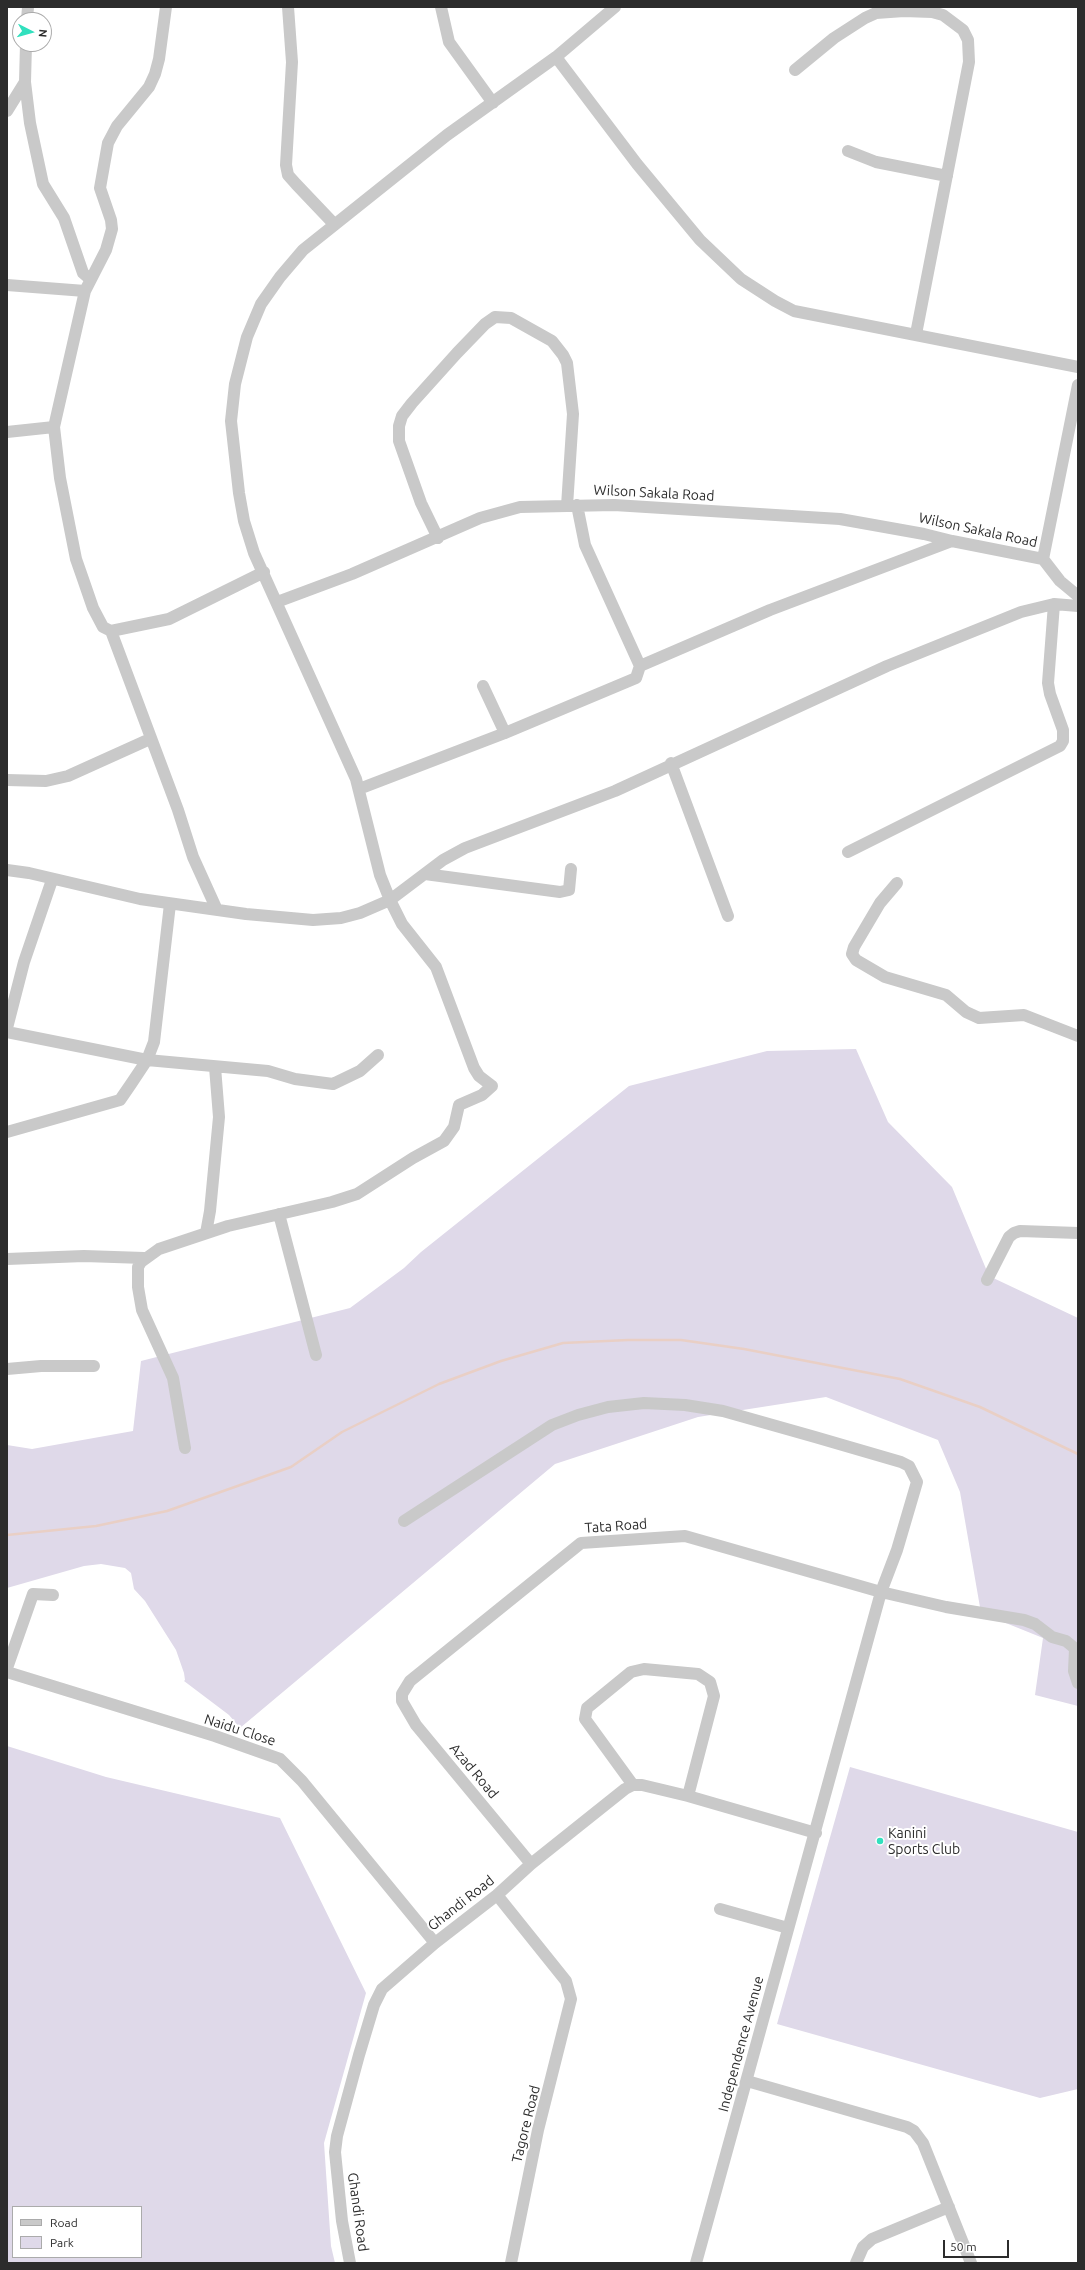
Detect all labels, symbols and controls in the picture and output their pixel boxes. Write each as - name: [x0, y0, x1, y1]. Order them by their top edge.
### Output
- north arrow: [12, 12, 52, 52]
- text: N: [37, 28, 49, 38]
- street label: Wilson Sakala Road: [593, 481, 715, 505]
- street label: Wilson Sakala Road: [917, 509, 1039, 551]
- street label: Tata Road: [584, 1515, 648, 1537]
- street label: Naidu Close: [202, 1711, 278, 1749]
- street label: Azad Road: [446, 1740, 502, 1802]
- place label: Kanini Sports Club: [888, 1825, 960, 1858]
- marker: Kanini Sports Club: [875, 1836, 885, 1846]
- street label: Ghandi Road: [424, 1872, 498, 1934]
- street label: Independence Avenue: [715, 1974, 767, 2114]
- street label: Tagore Road: [508, 2084, 544, 2164]
- street label: Ghandi Road: [344, 2171, 372, 2253]
- legend: [12, 2206, 142, 2258]
- text: Road: [50, 2216, 78, 2229]
- scale bar: [945, 2232, 1011, 2258]
- text: Park: [50, 2236, 74, 2249]
- text: 50 m: [950, 2240, 977, 2253]

